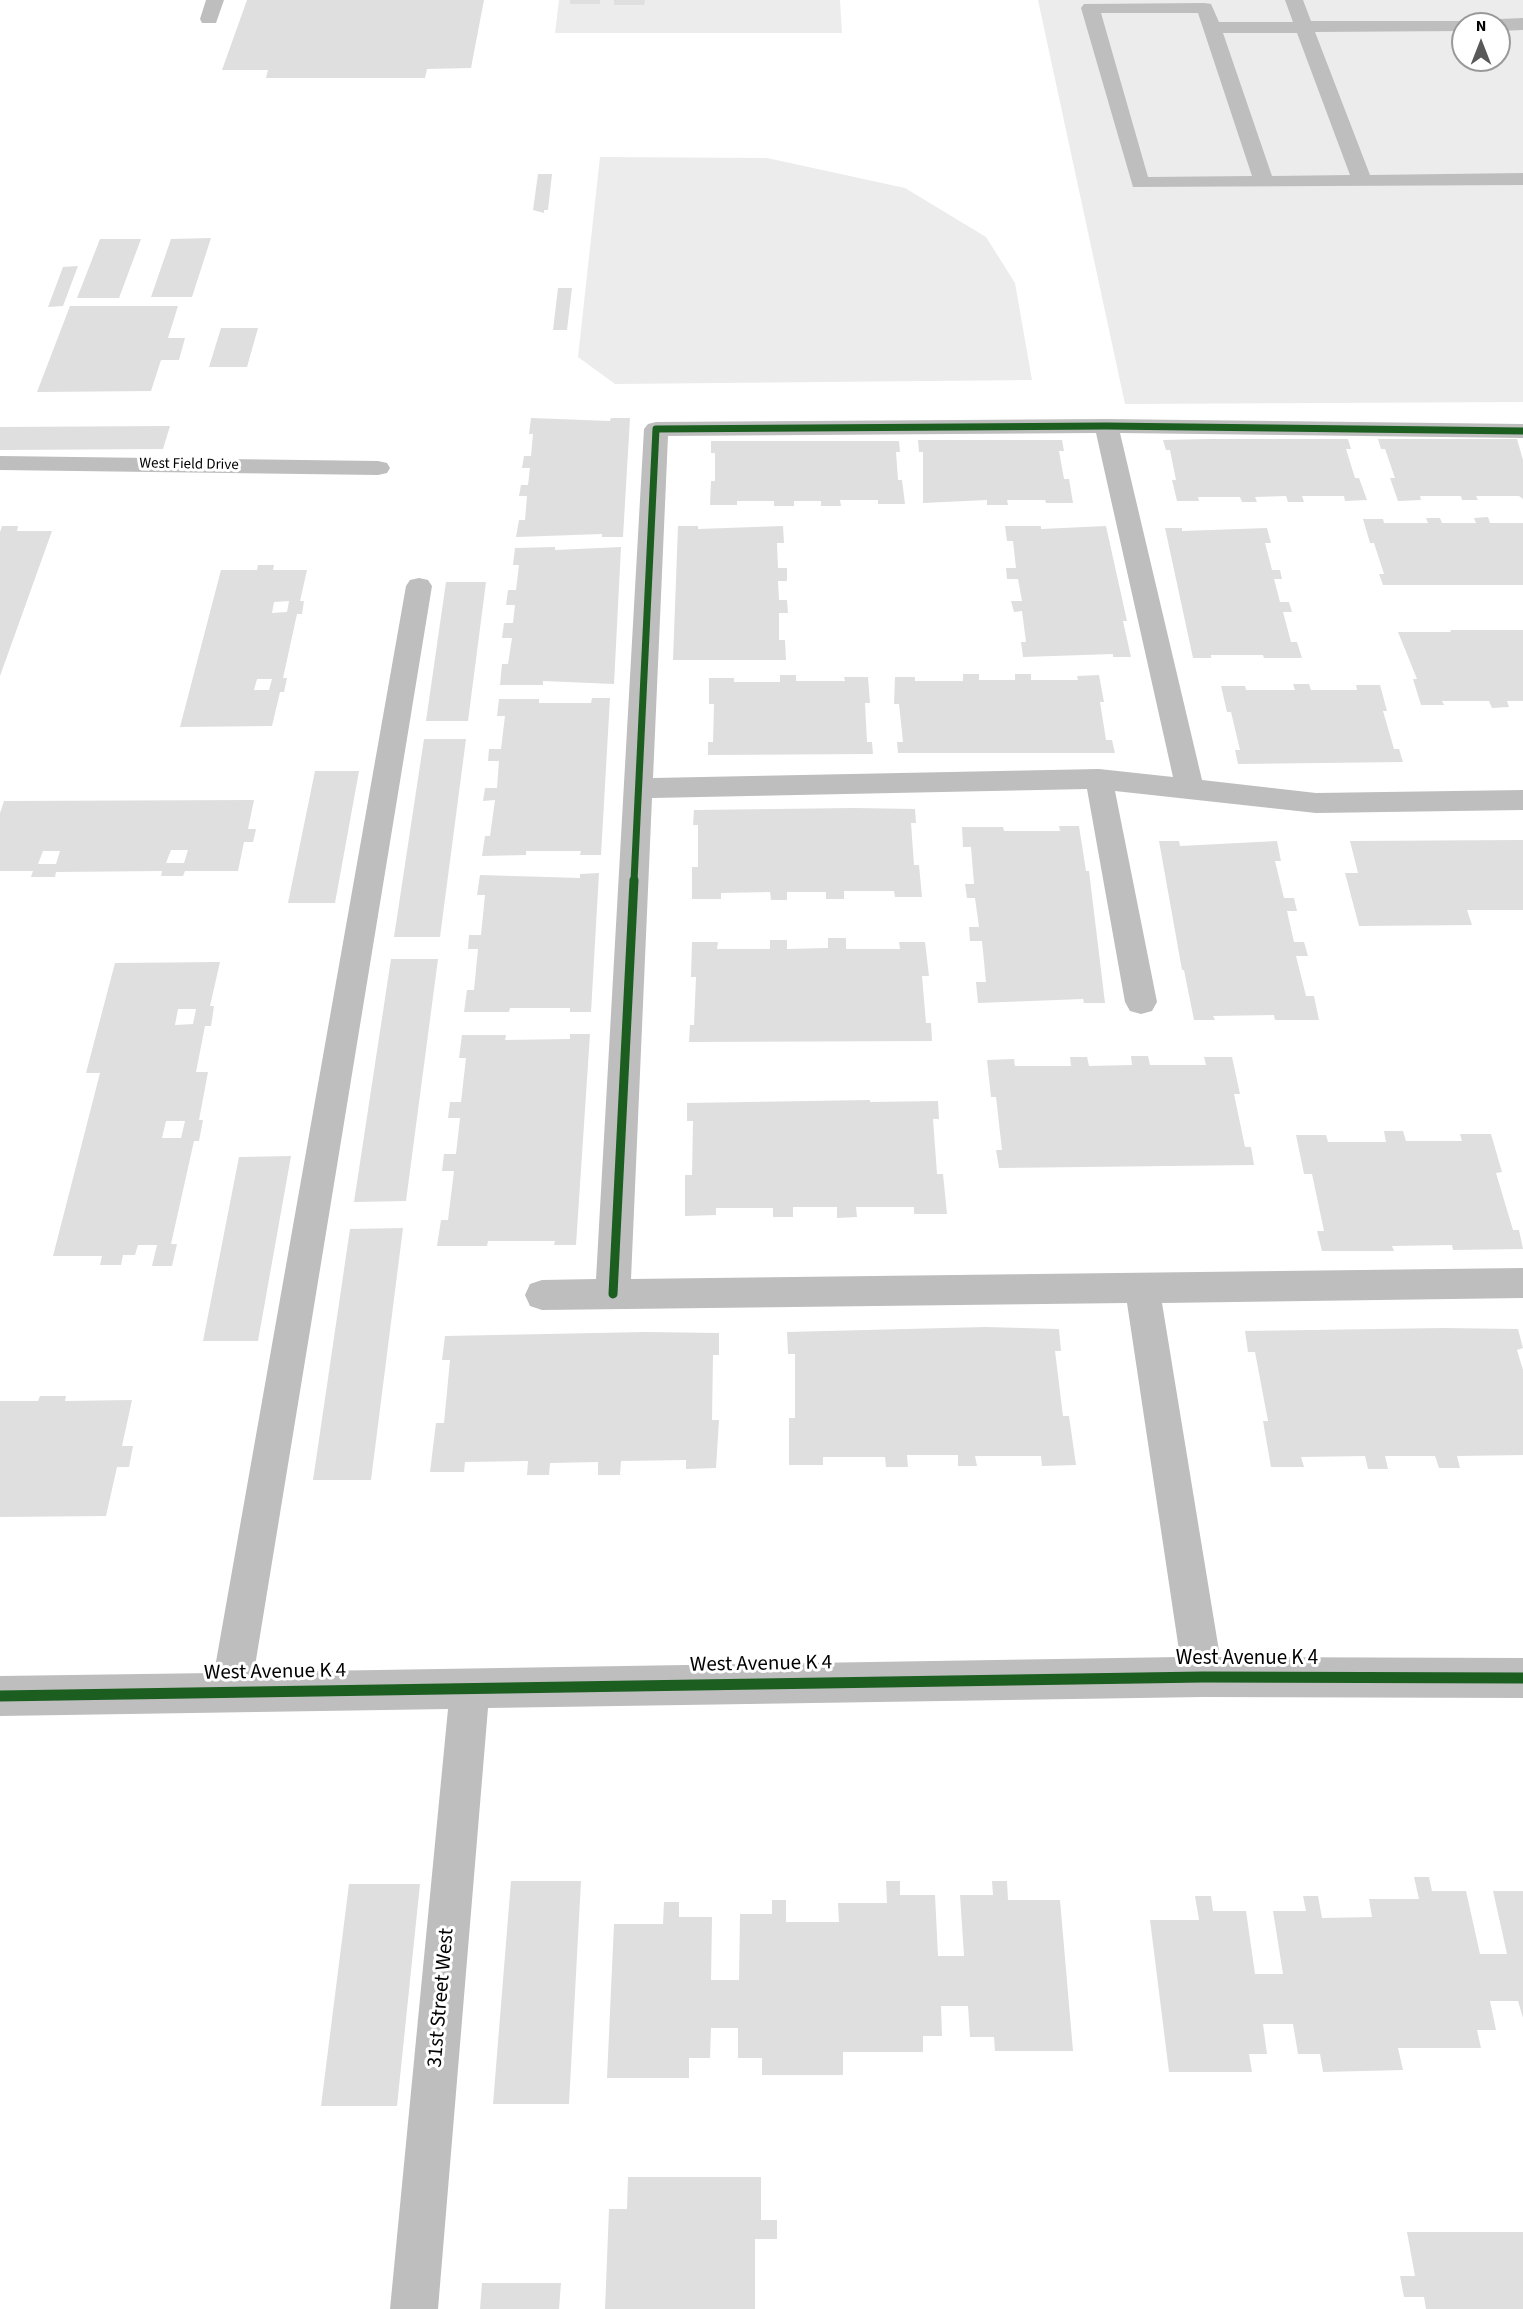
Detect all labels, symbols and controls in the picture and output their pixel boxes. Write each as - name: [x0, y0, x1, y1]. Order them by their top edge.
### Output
- north arrow: [1451, 12, 1511, 72]
- text: N: [1476, 15, 1486, 37]
- street label: West Field Drive: [139, 455, 239, 475]
- street label: West Avenue K 4: [1176, 1646, 1318, 1672]
- street label: West Avenue K 4: [690, 1651, 832, 1679]
- street label: West Avenue K 4: [204, 1659, 346, 1687]
- street label: 31st Street West: [423, 1927, 461, 2069]

